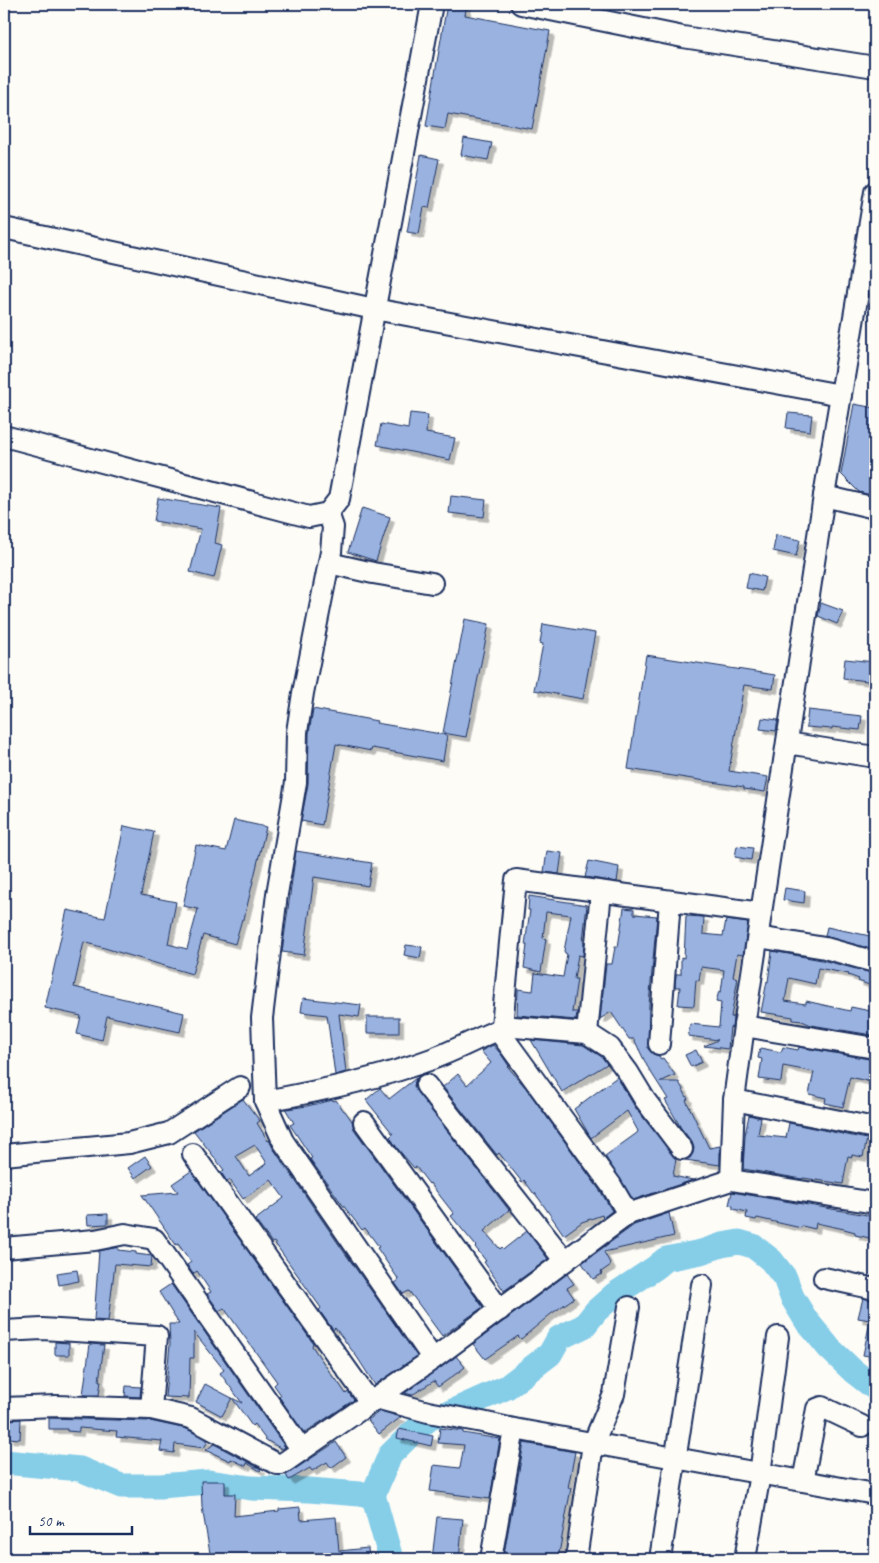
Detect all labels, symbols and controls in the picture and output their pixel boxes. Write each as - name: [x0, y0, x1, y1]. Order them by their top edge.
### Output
- scale bar: [30, 1503, 132, 1535]
- text: 50 m: [38, 1512, 65, 1531]

